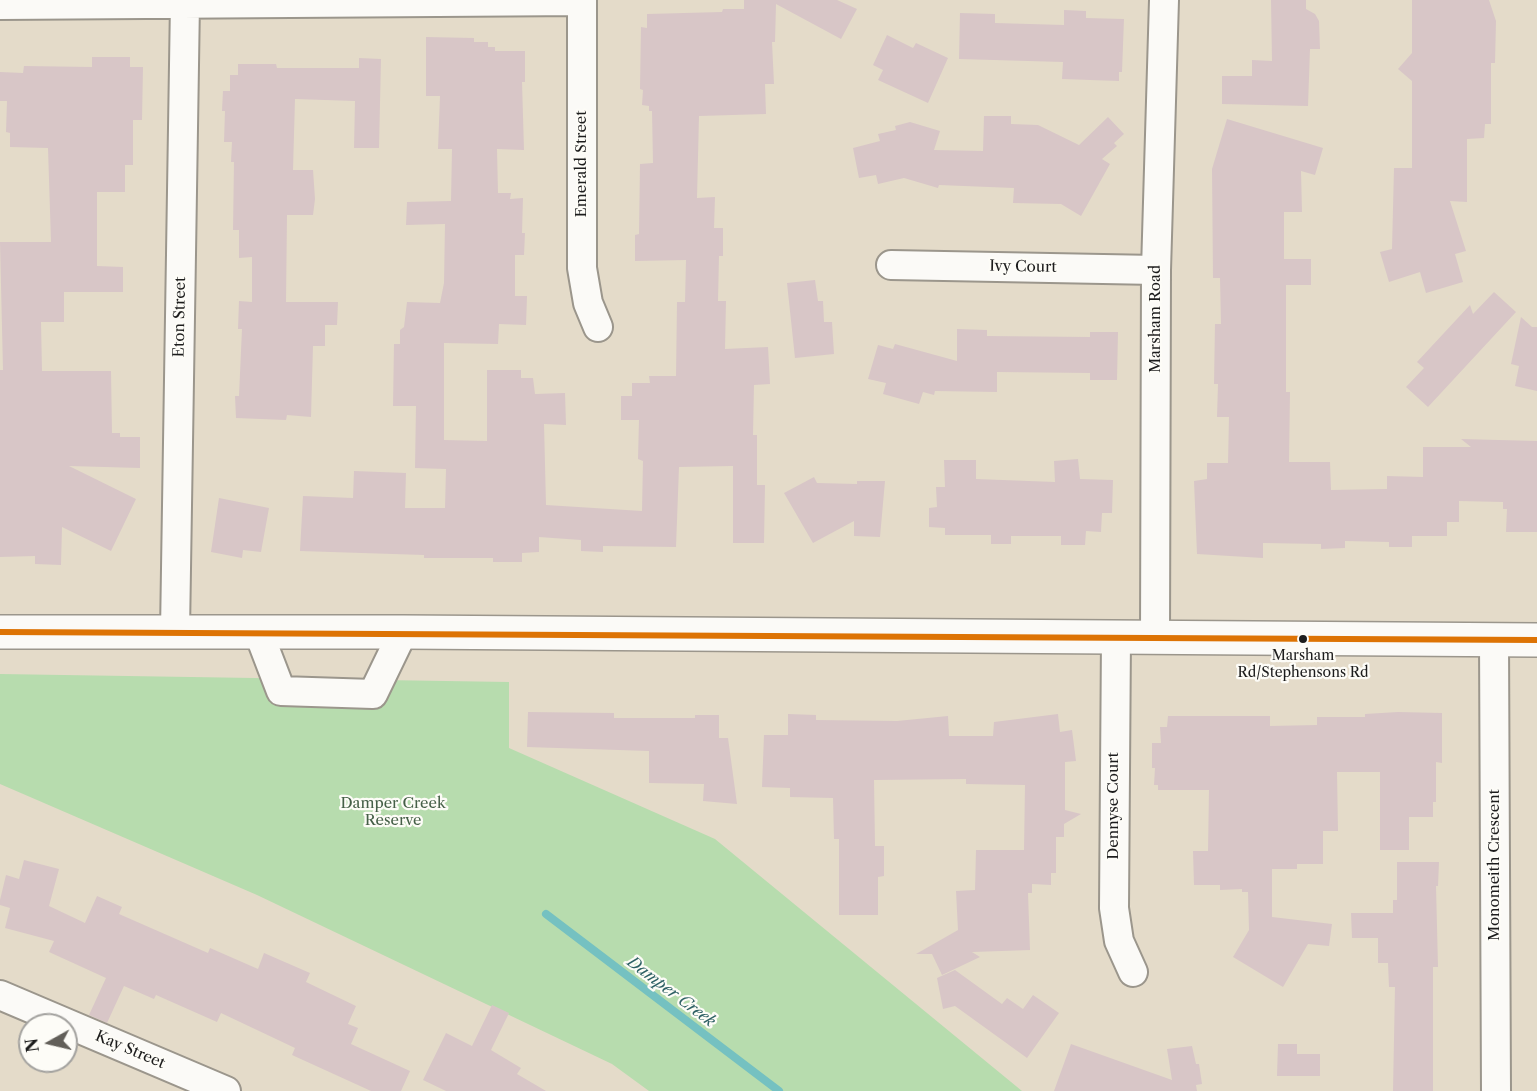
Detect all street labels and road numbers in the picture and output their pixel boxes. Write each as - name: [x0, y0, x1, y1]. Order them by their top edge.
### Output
- street label: Emerald Street: [573, 111, 591, 217]
- street label: Ivy Court: [989, 257, 1057, 277]
- street label: Marsham Road: [1147, 265, 1165, 373]
- street label: Eton Street: [170, 276, 190, 358]
- street label: Dennyse Court: [1105, 752, 1123, 860]
- street label: Monomeith Crescent: [1486, 789, 1504, 941]
- street label: Kay Street: [92, 1027, 168, 1073]

